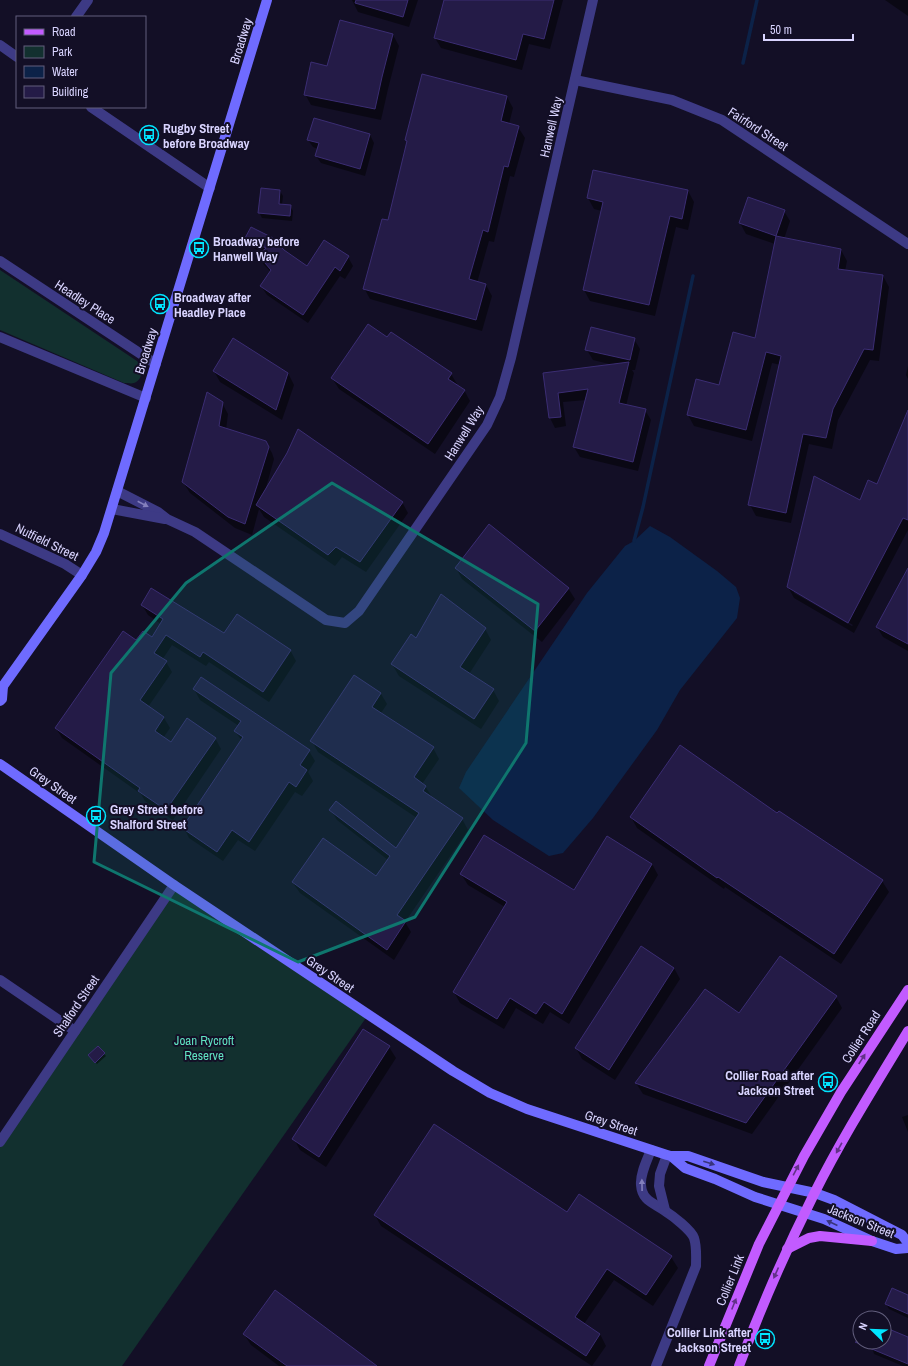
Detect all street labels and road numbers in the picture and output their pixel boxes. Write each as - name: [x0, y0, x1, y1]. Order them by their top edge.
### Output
- street label: Broadway: [226, 15, 256, 66]
- street label: Hanwell Way: [536, 94, 566, 159]
- street label: Fairford Street: [725, 103, 791, 155]
- street label: Headley Place: [52, 276, 119, 328]
- street label: Broadway: [131, 325, 161, 376]
- street label: Hanwell Way: [440, 402, 488, 464]
- street label: Nutfield Street: [13, 519, 81, 565]
- street label: Grey Street: [26, 762, 80, 808]
- street label: Grey Street: [303, 952, 357, 996]
- street label: Shalford Street: [49, 972, 103, 1040]
- street label: Collier Road: [838, 1007, 884, 1066]
- street label: Grey Street: [582, 1106, 640, 1140]
- street label: Jackson Street: [825, 1200, 897, 1242]
- street label: Collier Link: [712, 1251, 748, 1308]

